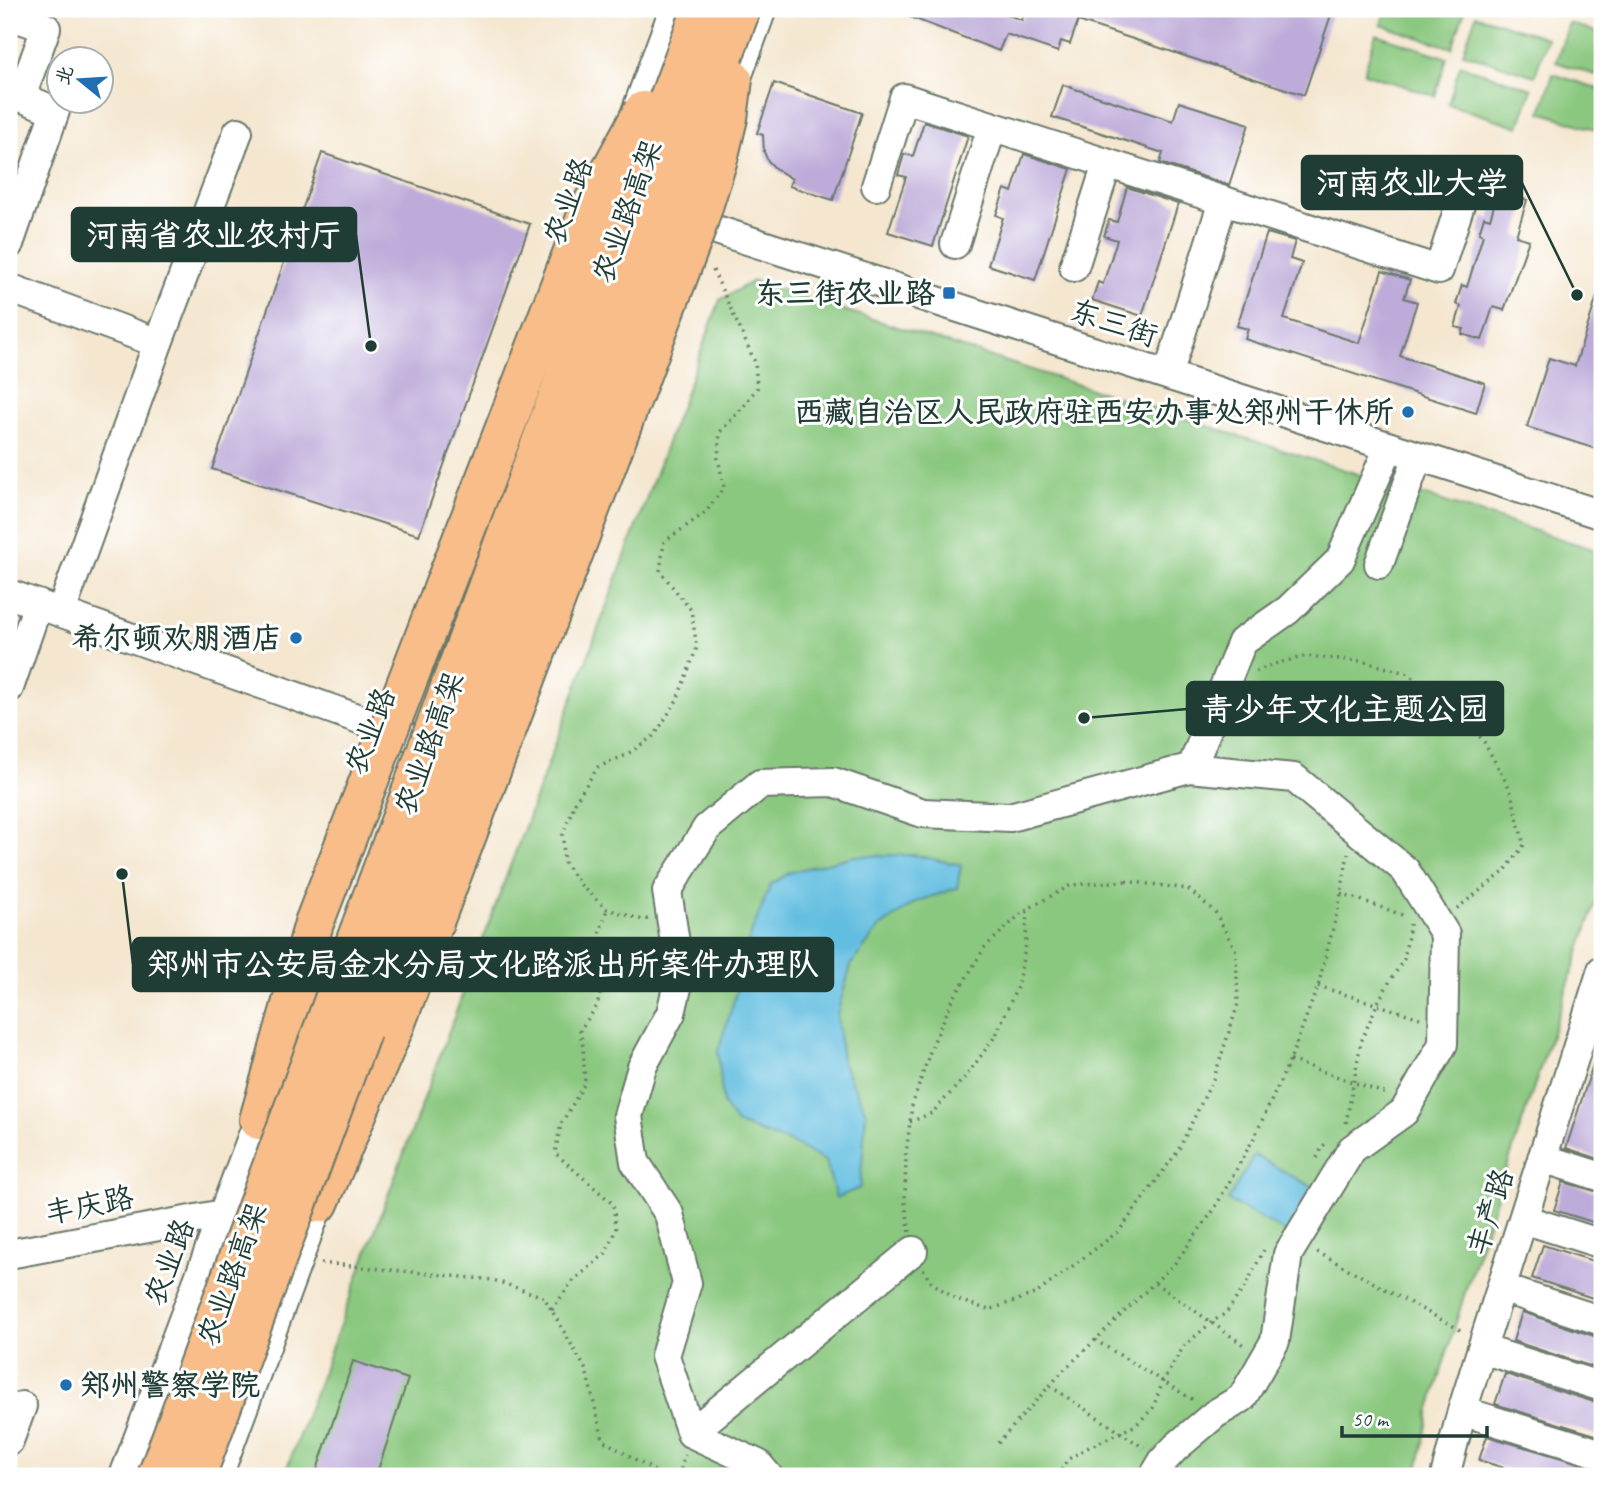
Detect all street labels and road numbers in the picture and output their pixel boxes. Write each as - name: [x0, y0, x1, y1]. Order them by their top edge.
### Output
- street label: 农业路高架: [583, 134, 671, 288]
- street label: 农业路: [535, 152, 601, 250]
- street label: 东三街: [1065, 291, 1163, 355]
- street label: 农业路高架: [385, 666, 473, 820]
- street label: 农业路: [336, 682, 404, 780]
- street label: 丰产路: [1458, 1163, 1522, 1261]
- street label: 丰庆路: [41, 1178, 137, 1232]
- street label: 农业路高架: [188, 1197, 276, 1351]
- street label: 农业路: [135, 1213, 203, 1311]

